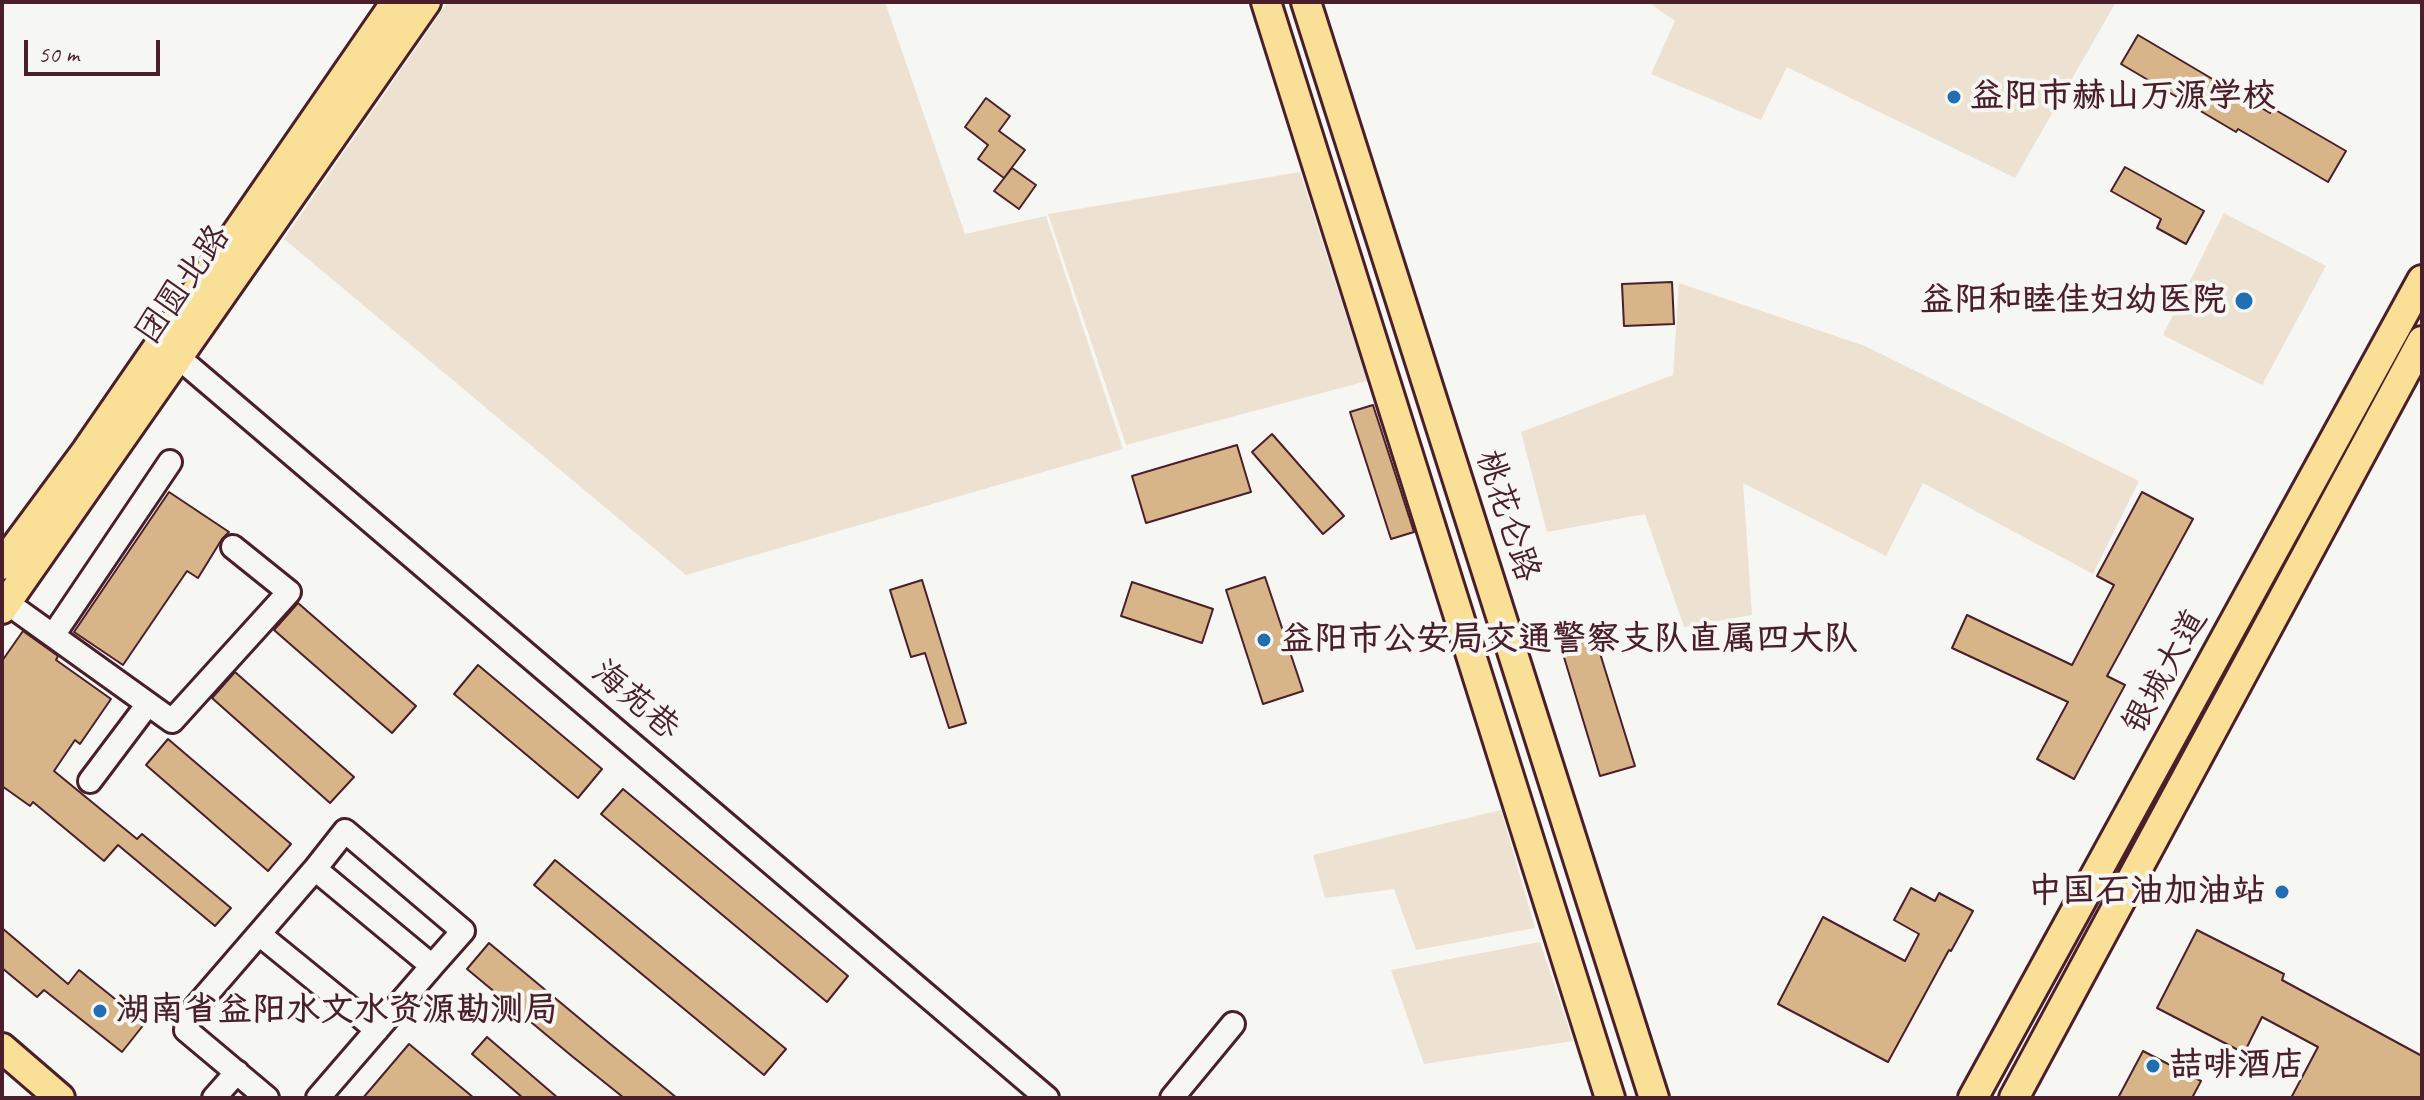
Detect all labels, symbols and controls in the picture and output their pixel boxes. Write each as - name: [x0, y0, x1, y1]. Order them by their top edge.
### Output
- scale bar: [28, 24, 164, 74]
- text: 50 m: [38, 39, 79, 69]
- place label: 益阳市赫山万源学校: [1970, 77, 2276, 117]
- marker: 益阳市赫山万源学校: [1945, 88, 1963, 106]
- street label: 团圆北路: [128, 218, 240, 352]
- place label: 益阳和睦佳妇幼医院: [1920, 281, 2226, 321]
- marker: 益阳和睦佳妇幼医院: [2233, 290, 2255, 312]
- street label: 桃花仑路: [1467, 445, 1547, 587]
- street label: 银城大道: [2115, 603, 2217, 741]
- place label: 益阳市公安局交通警察支队直属四大队: [1280, 620, 1858, 660]
- marker: 益阳市公安局交通警察支队直属四大队: [1255, 631, 1273, 649]
- street label: 海苑巷: [583, 653, 687, 749]
- place label: 中国石油加油站: [2028, 872, 2266, 912]
- marker: 中国石油加油站: [2273, 883, 2291, 901]
- place label: 湖南省益阳水文水资源勘测局: [116, 991, 558, 1031]
- marker: 湖南省益阳水文水资源勘测局: [91, 1002, 109, 1020]
- place label: 喆啡酒店: [2169, 1046, 2305, 1086]
- marker: 喆啡酒店: [2144, 1057, 2162, 1075]

